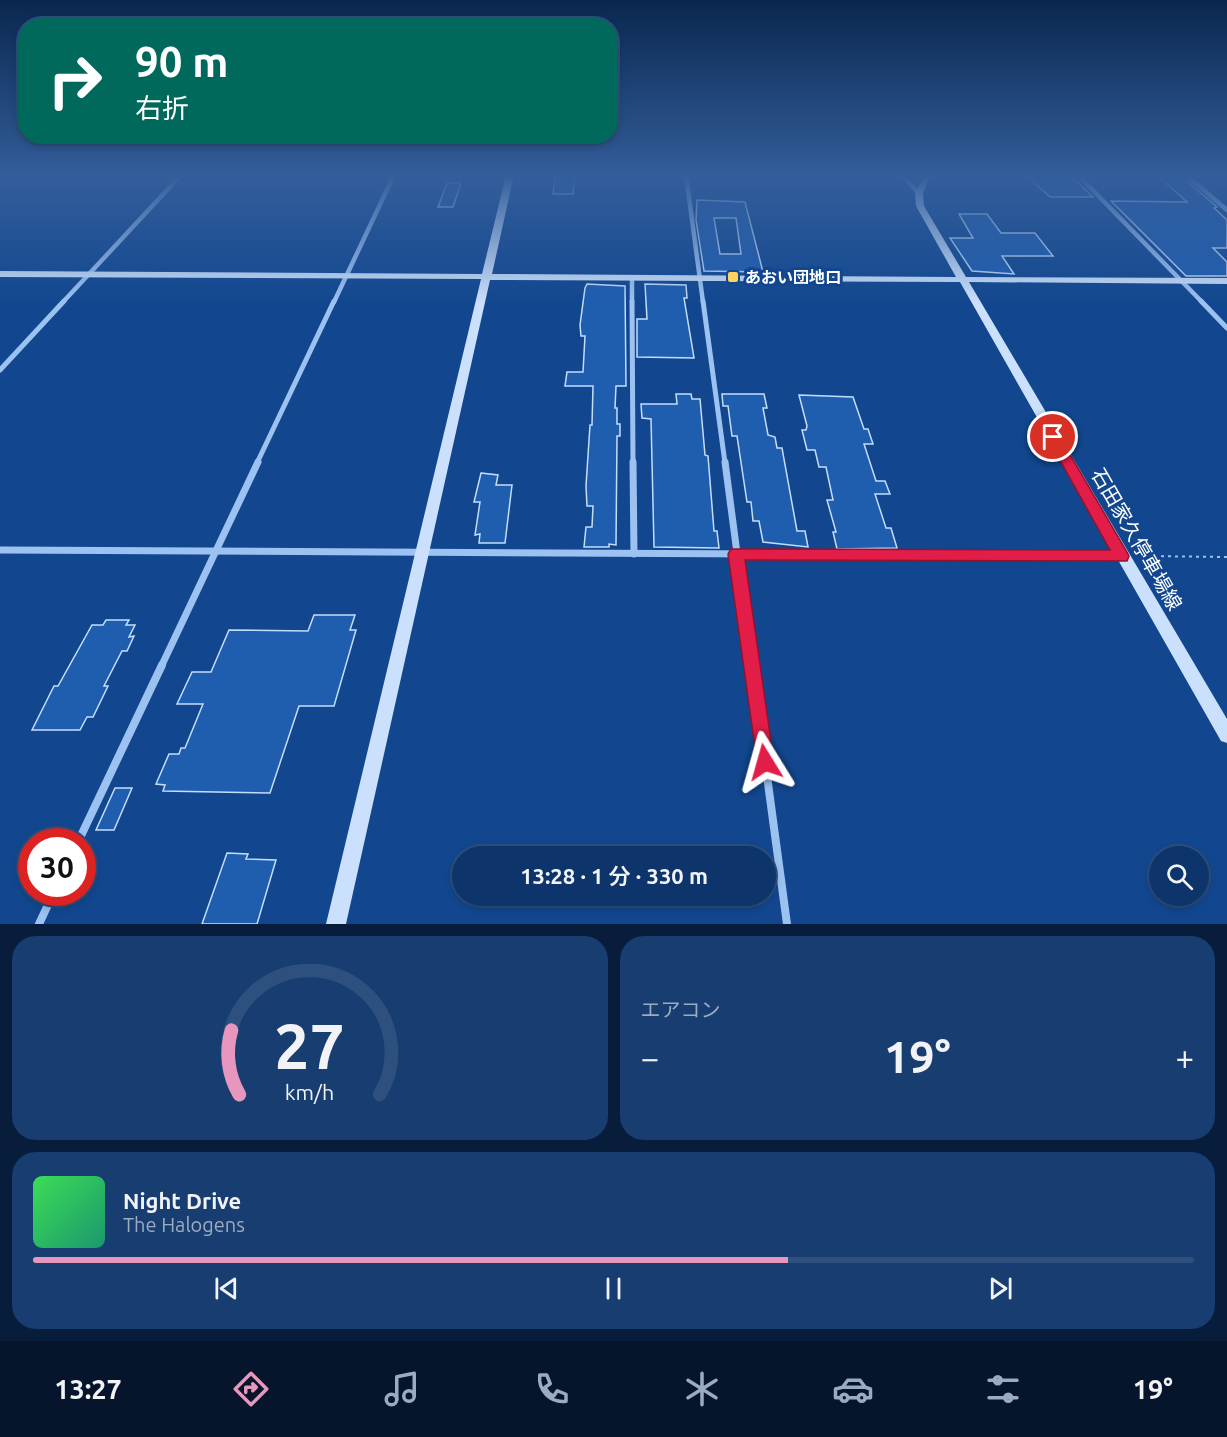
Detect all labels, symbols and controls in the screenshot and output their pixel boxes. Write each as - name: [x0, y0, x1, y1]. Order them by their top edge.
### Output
- text: 90 m: [135, 38, 229, 85]
- icon: right: [36, 42, 114, 120]
- text: 右折: [135, 93, 189, 123]
- place label: あおい団地口: [745, 268, 841, 286]
- marker: あおい団地口: [726, 270, 740, 284]
- pin: [1027, 411, 1078, 462]
- icon: arrive: [1036, 420, 1069, 453]
- street label: 石田家久停車場線: [1087, 464, 1187, 614]
- position arrow: [733, 730, 797, 794]
- speed limit sign: 30: [18, 828, 96, 906]
- map controls: [1149, 846, 1209, 906]
- button: search: [1149, 846, 1209, 906]
- text: 13:28 · 1 分 · 330 m: [520, 863, 708, 888]
- text: エアコン: [641, 998, 721, 1021]
- text: 27: [275, 1011, 345, 1081]
- text: 19°: [884, 1031, 951, 1082]
- text: −: [641, 1039, 659, 1076]
- text: +: [1175, 1039, 1194, 1076]
- text: km/h: [285, 1080, 334, 1104]
- text: Night Drive: [123, 1188, 241, 1213]
- text: The Halogens: [123, 1213, 245, 1236]
- icon: previous: [210, 1272, 243, 1305]
- icon: pause: [597, 1272, 630, 1305]
- icon: next: [984, 1272, 1017, 1305]
- icon: directions: [230, 1368, 272, 1410]
- icon: music: [381, 1368, 423, 1410]
- icon: phone: [531, 1368, 573, 1410]
- icon: climate: [681, 1368, 723, 1410]
- icon: car: [832, 1368, 874, 1410]
- icon: filters: [982, 1368, 1024, 1410]
- text: 13:27: [54, 1374, 122, 1404]
- text: 19°: [1133, 1374, 1173, 1404]

